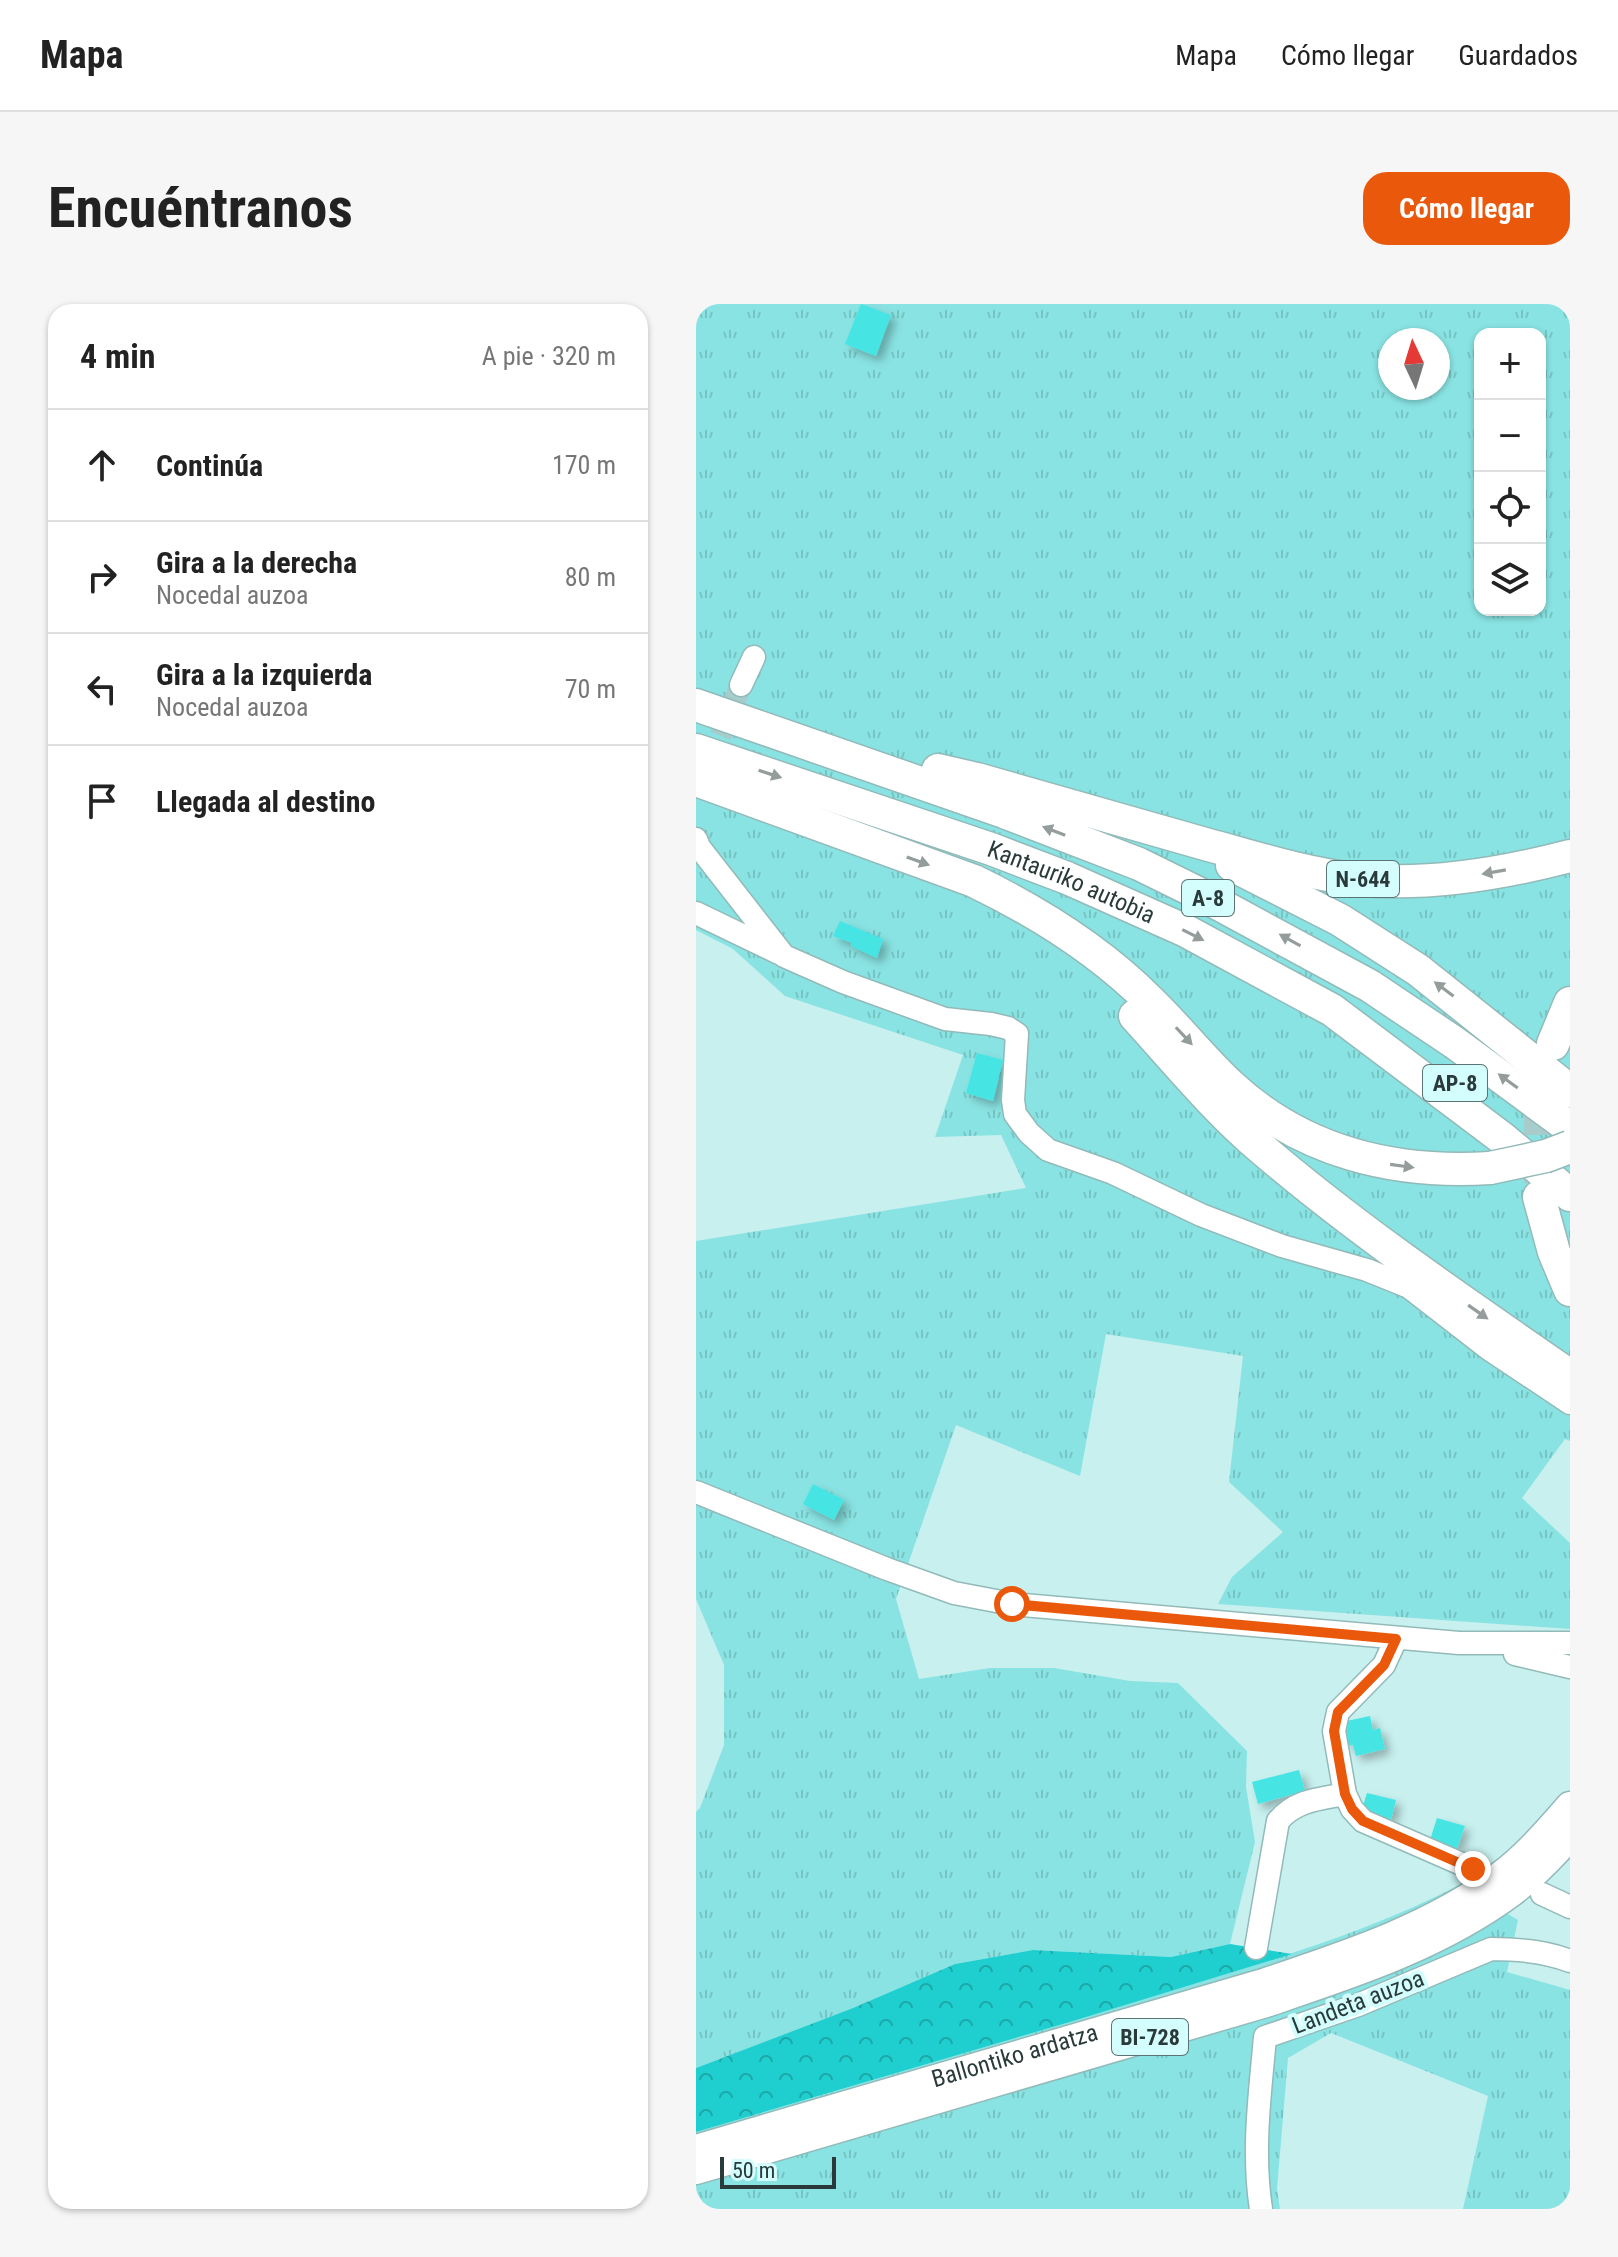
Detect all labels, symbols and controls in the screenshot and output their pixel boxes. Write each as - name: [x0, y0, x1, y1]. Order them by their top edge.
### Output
- text: Mapa: [40, 33, 123, 77]
- text: Mapa: [1175, 39, 1237, 72]
- text: Cómo llegar: [1281, 39, 1414, 72]
- text: Guardados: [1458, 39, 1578, 72]
- button: Cómo llegar: [1363, 172, 1570, 245]
- text: Encuéntranos: [48, 175, 353, 241]
- north arrow: [1378, 328, 1450, 400]
- map controls: [1474, 328, 1546, 616]
- button: +: [1474, 328, 1546, 400]
- text: 4 min: [80, 336, 156, 376]
- text: A pie · 320 m: [482, 341, 616, 371]
- button: −: [1474, 400, 1546, 472]
- icon: ahead: [80, 443, 124, 487]
- text: Continúa: [156, 448, 263, 483]
- text: 170 m: [552, 450, 616, 480]
- button: locate: [1474, 472, 1546, 544]
- button: layers: [1474, 544, 1546, 616]
- text: Gira a la derecha: [156, 545, 357, 580]
- icon: right: [80, 555, 124, 599]
- text: 80 m: [565, 562, 616, 592]
- text: Nocedal auzoa: [156, 580, 308, 610]
- text: Gira a la izquierda: [156, 657, 372, 692]
- icon: left: [80, 667, 124, 711]
- text: 70 m: [565, 674, 616, 704]
- text: Nocedal auzoa: [156, 692, 308, 722]
- one-way arrow: [758, 768, 782, 781]
- icon: arrive: [80, 779, 124, 823]
- text: Llegada al destino: [156, 784, 375, 819]
- one-way arrow: [1042, 824, 1066, 837]
- street label: Kantauriko autobia: [984, 835, 1159, 929]
- one-way arrow: [906, 855, 930, 868]
- road number: N-644: [1327, 861, 1399, 897]
- one-way arrow: [1481, 867, 1506, 879]
- road number: A-8: [1182, 880, 1234, 916]
- one-way arrow: [1181, 928, 1204, 941]
- one-way arrow: [1278, 933, 1301, 947]
- one-way arrow: [1434, 982, 1454, 998]
- one-way arrow: [1174, 1026, 1192, 1045]
- road number: AP-8: [1423, 1065, 1487, 1101]
- one-way arrow: [1497, 1074, 1518, 1090]
- one-way arrow: [1390, 1160, 1415, 1173]
- one-way arrow: [1467, 1304, 1488, 1319]
- route start: [994, 1586, 1030, 1622]
- route end: [1455, 1851, 1491, 1887]
- street label: Landeta auzoa: [1288, 1964, 1428, 2040]
- street label: Ballontiko ardatza: [928, 2018, 1101, 2093]
- road number: BI-728: [1112, 2019, 1188, 2055]
- scale bar: [720, 2153, 836, 2189]
- text: 50 m: [732, 2158, 775, 2183]

